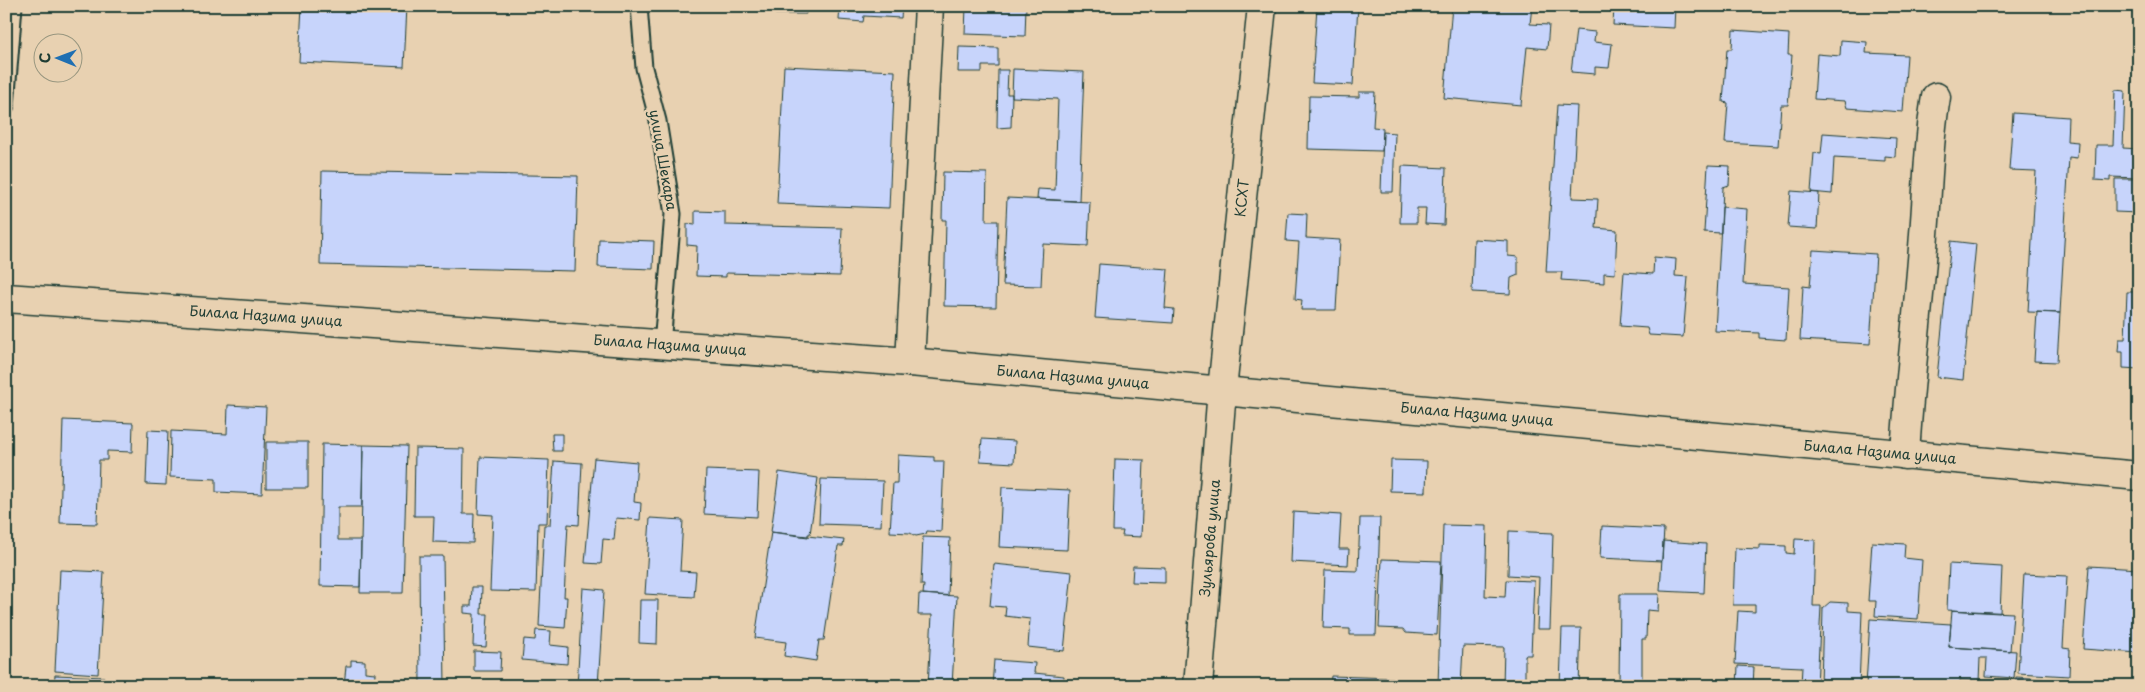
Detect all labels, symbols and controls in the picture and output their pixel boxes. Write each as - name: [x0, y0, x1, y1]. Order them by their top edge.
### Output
- north arrow: [32, 32, 82, 82]
- text: С: [34, 52, 55, 63]
- street label: улица Шекара: [644, 108, 683, 212]
- street label: КСХТ: [1229, 177, 1254, 218]
- street label: Билала Назима улица: [189, 300, 343, 331]
- street label: Билала Назима улица: [593, 329, 747, 360]
- street label: Билала Назима улица: [996, 359, 1150, 394]
- street label: Билала Назима улица: [1400, 396, 1554, 431]
- street label: Билала Назима улица: [1803, 434, 1957, 469]
- street label: Зульярова улица: [1194, 478, 1225, 598]

